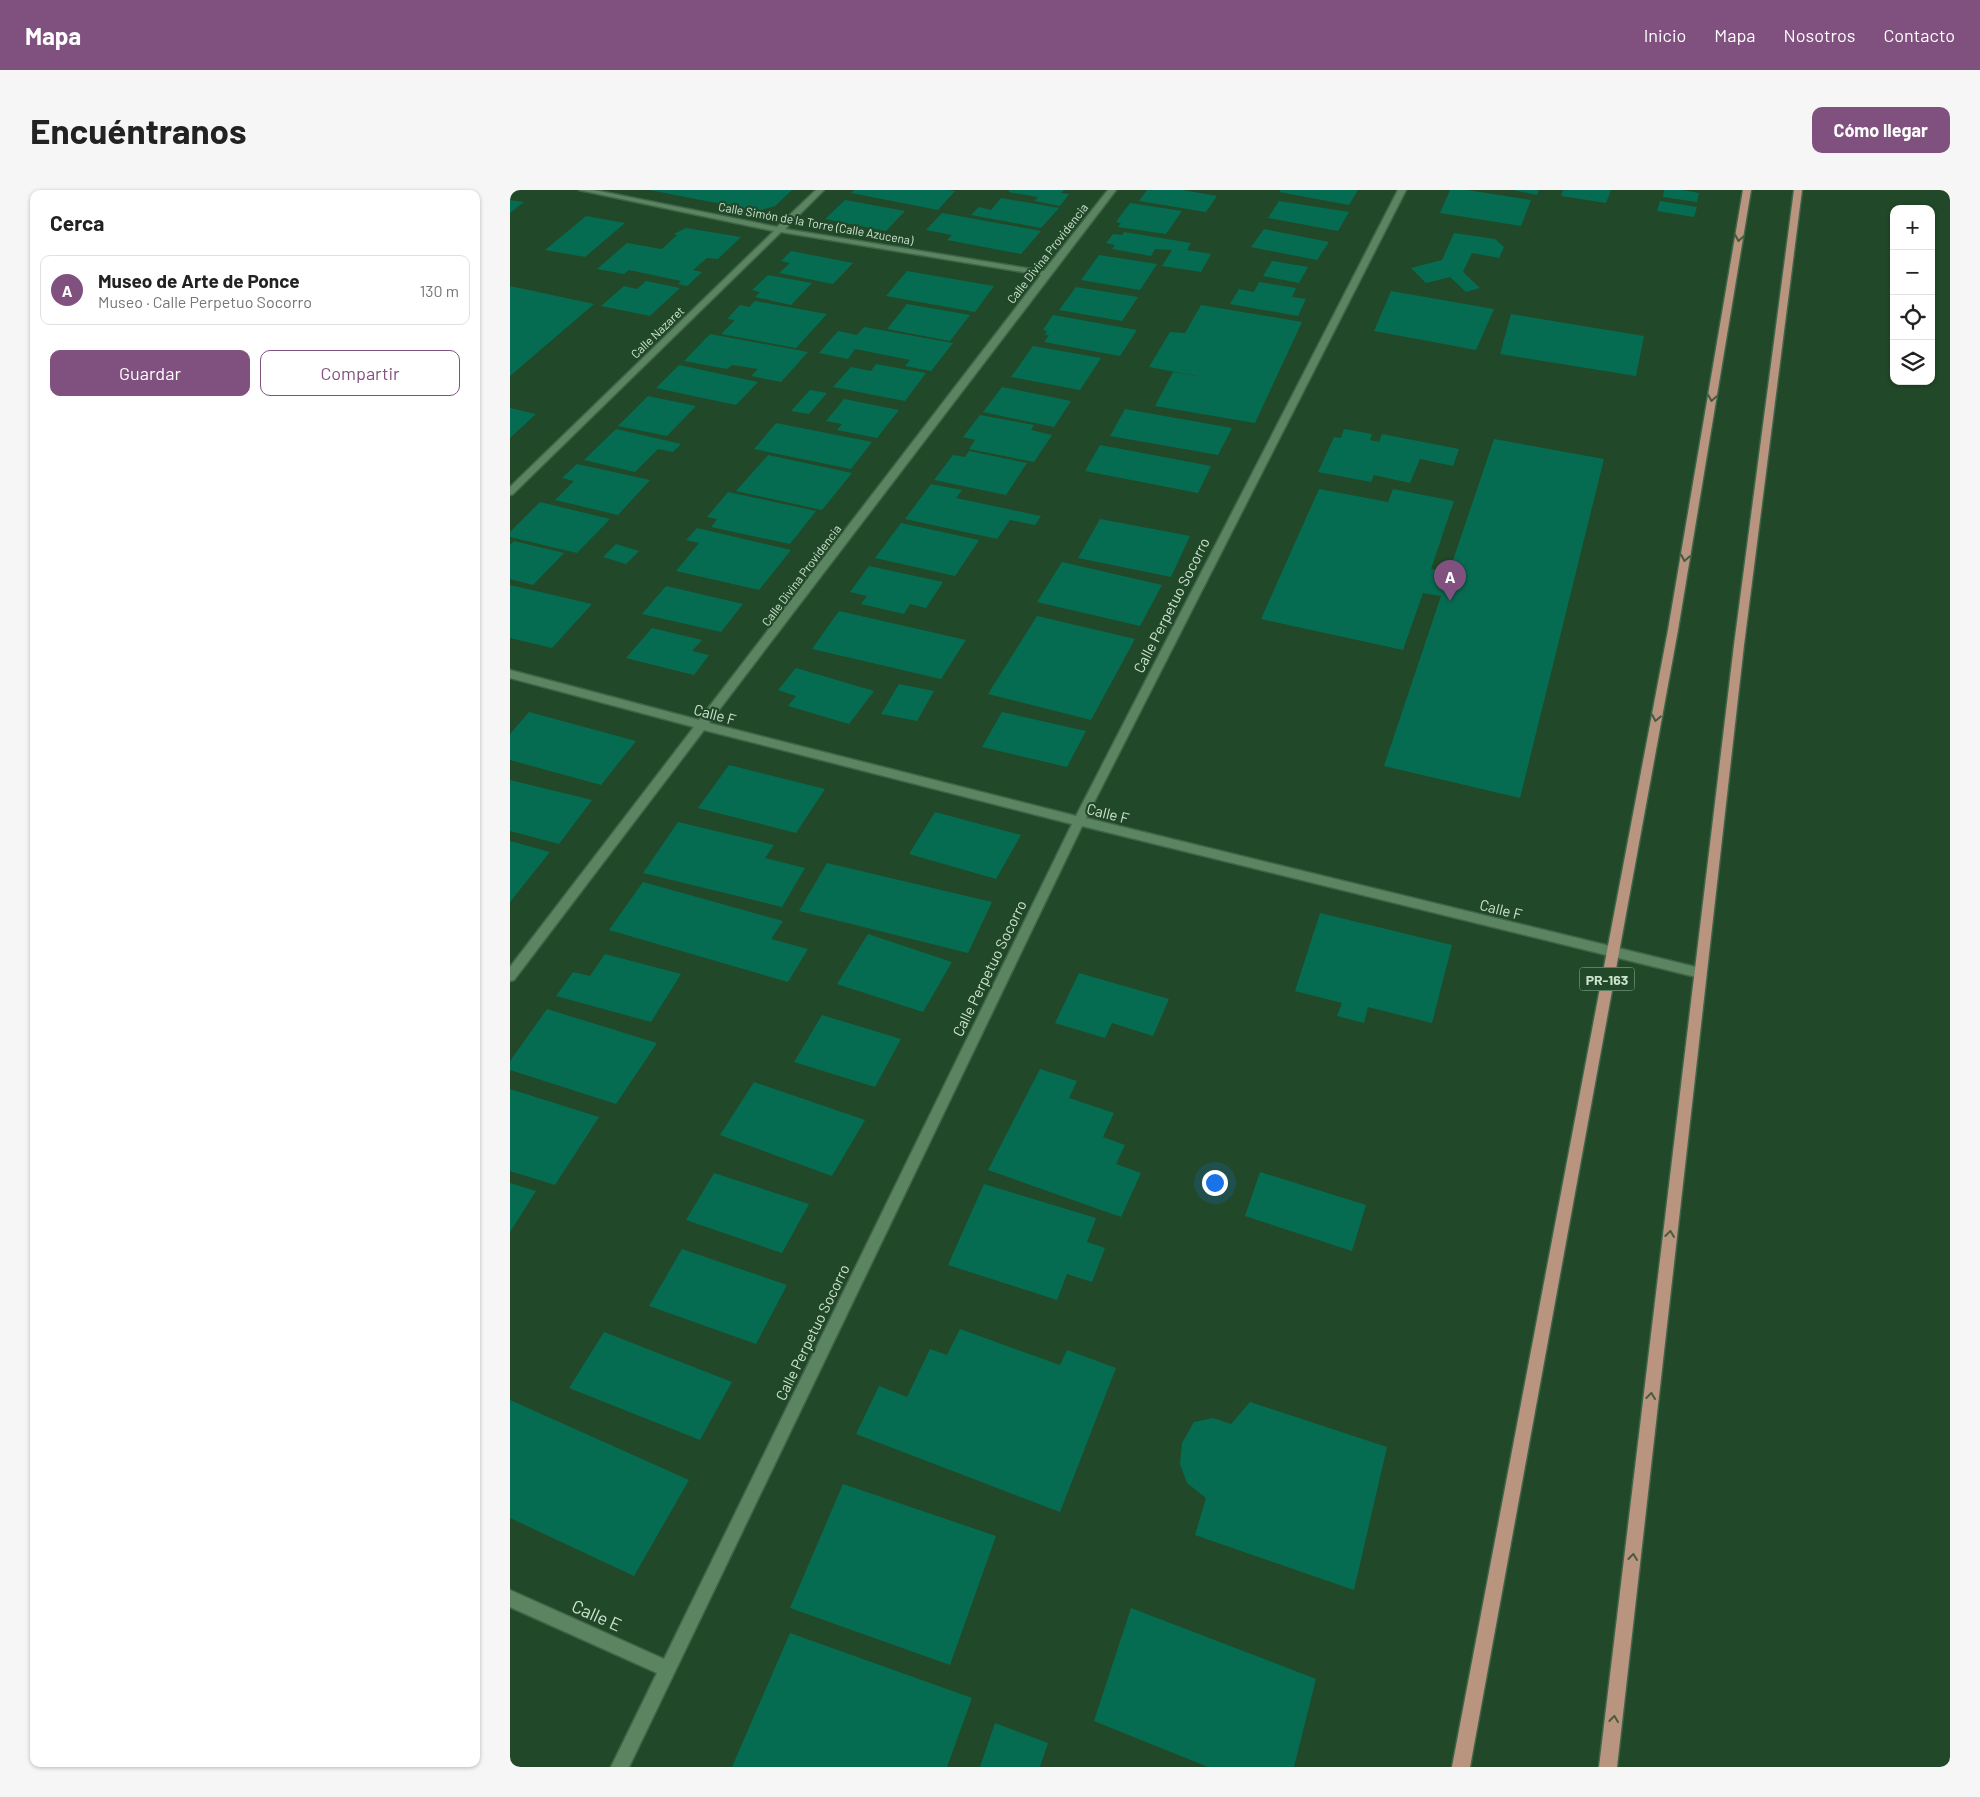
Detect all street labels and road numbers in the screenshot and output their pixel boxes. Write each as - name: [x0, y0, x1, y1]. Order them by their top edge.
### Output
- street label: Calle Simón de la Torre (Calle Azucena): [717, 199, 915, 247]
- street label: Calle Divina Providencia: [1004, 200, 1090, 306]
- street label: Calle Nazaret: [628, 303, 686, 361]
- street label: Calle Divina Providencia: [758, 522, 844, 628]
- street label: Calle Perpetuo Socorro: [1129, 534, 1213, 676]
- street label: Calle F: [692, 700, 739, 728]
- street label: Calle F: [1085, 799, 1132, 827]
- street label: Calle F: [1478, 895, 1525, 923]
- street label: Calle Perpetuo Socorro: [948, 897, 1030, 1039]
- road number: PR-163: [1580, 968, 1634, 991]
- street label: Calle Perpetuo Socorro: [771, 1261, 853, 1403]
- street label: Calle E: [569, 1594, 625, 1636]

